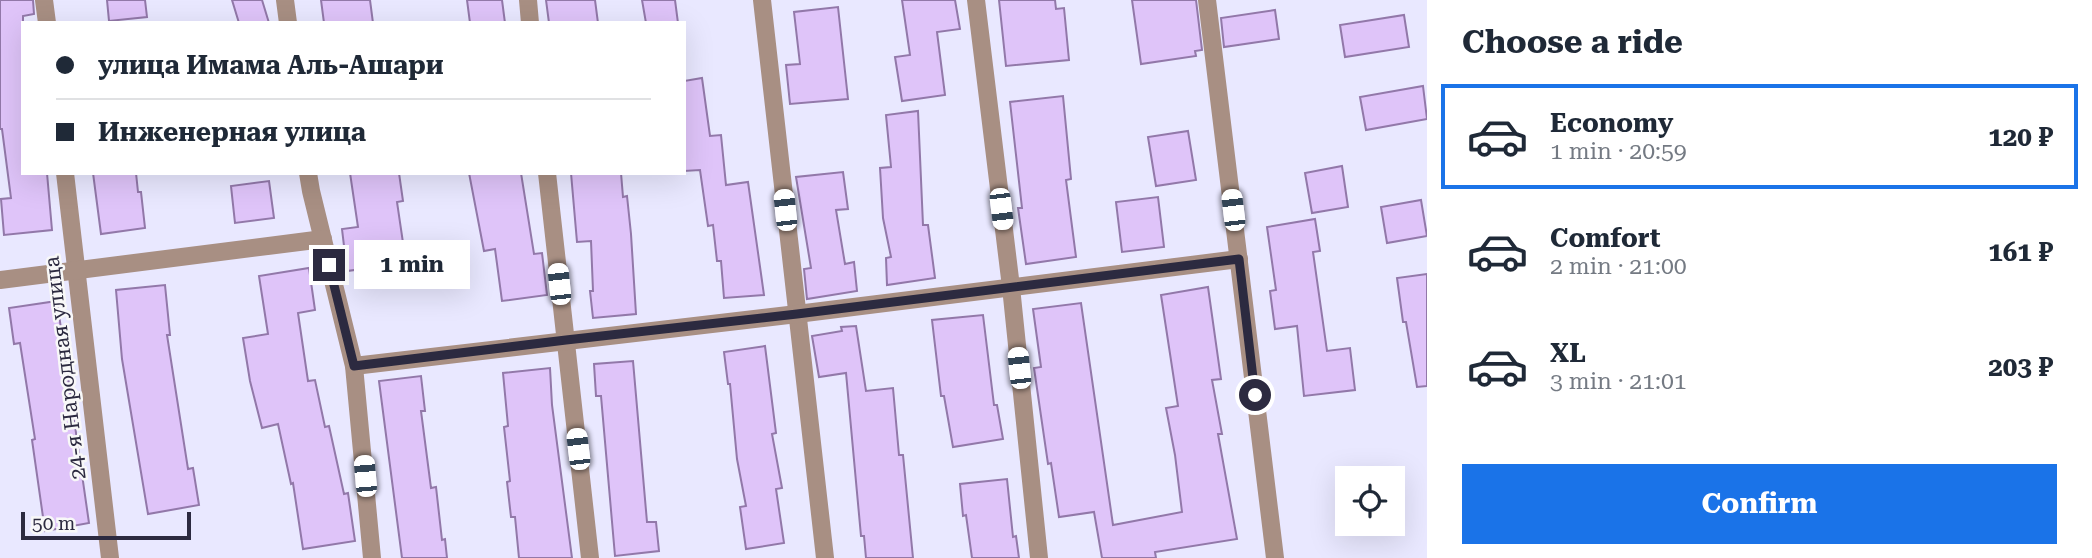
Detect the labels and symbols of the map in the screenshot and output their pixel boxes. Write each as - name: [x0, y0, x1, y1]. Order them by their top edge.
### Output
- car: [989, 187, 1014, 231]
- car: [773, 188, 798, 232]
- car: [1221, 188, 1246, 232]
- callout: 1 min: [354, 240, 469, 290]
- route end: [313, 249, 345, 281]
- street label: 24-я Народная улица: [39, 254, 91, 481]
- car: [547, 262, 572, 306]
- car: [1007, 346, 1032, 390]
- route start: [1239, 379, 1271, 411]
- car: [566, 427, 591, 471]
- car: [353, 454, 378, 498]
- scale bar: [21, 509, 191, 541]

